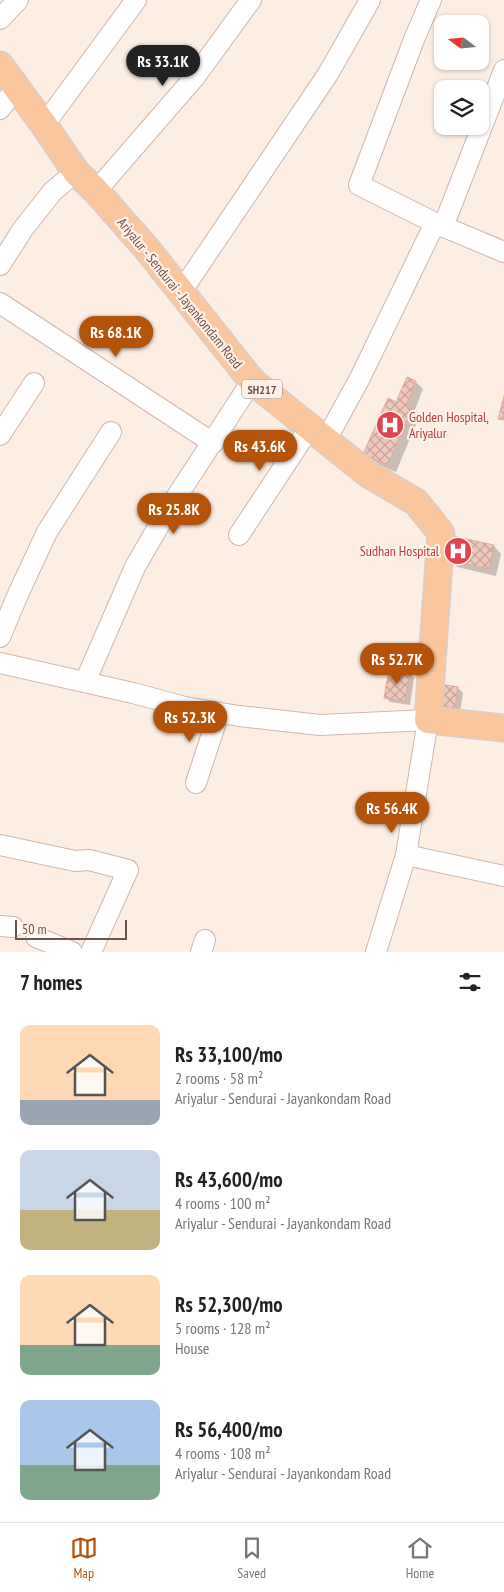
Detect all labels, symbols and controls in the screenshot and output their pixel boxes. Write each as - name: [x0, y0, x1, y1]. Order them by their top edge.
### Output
- north arrow: [434, 15, 489, 70]
- map controls: [434, 15, 489, 135]
- pin: Rs 33.1K: [111, 44, 215, 87]
- text: Rs 33.1K: [137, 51, 189, 71]
- button: layers: [434, 80, 489, 135]
- street label: Ariyalur - Sendurai - Jayankondam Road: [114, 214, 246, 372]
- pin: Rs 68.1K: [64, 316, 168, 358]
- text: Rs 68.1K: [90, 322, 142, 342]
- road number: SH217: [242, 379, 282, 398]
- place label: Golden Hospital, Ariyalur: [409, 408, 489, 442]
- hospital icon: Golden Hospital, Ariyalur: [375, 410, 405, 440]
- pin: Rs 43.6K: [208, 430, 312, 472]
- text: Rs 43.6K: [234, 436, 286, 456]
- pin: Rs 25.8K: [122, 492, 226, 535]
- text: Rs 25.8K: [148, 499, 200, 519]
- hospital icon: Sudhan Hospital: [443, 536, 473, 566]
- place label: Sudhan Hospital: [360, 542, 440, 560]
- pin: Rs 52.7K: [345, 642, 449, 685]
- text: Rs 52.7K: [371, 649, 423, 669]
- pin: Rs 52.3K: [138, 700, 242, 743]
- text: Rs 52.3K: [164, 707, 216, 727]
- pin: Rs 56.4K: [340, 792, 444, 834]
- text: Rs 56.4K: [366, 798, 418, 818]
- scale bar: [15, 917, 128, 940]
- text: 50 m: [22, 920, 47, 938]
- icon: filters: [456, 968, 484, 996]
- text: 7 homes: [20, 969, 82, 996]
- text: Rs 33,100/mo: [175, 1041, 283, 1068]
- icon: home: [60, 1045, 120, 1105]
- text: 2 rooms · 58 m²: [175, 1068, 263, 1088]
- text: Ariyalur - Sendurai - Jayankondam Road: [175, 1088, 391, 1108]
- text: Rs 43,600/mo: [175, 1166, 283, 1193]
- icon: home: [60, 1170, 120, 1230]
- text: 4 rooms · 100 m²: [175, 1193, 271, 1213]
- text: Ariyalur - Sendurai - Jayankondam Road: [175, 1213, 391, 1233]
- text: Rs 52,300/mo: [175, 1291, 283, 1318]
- icon: home: [60, 1295, 120, 1355]
- text: 5 rooms · 128 m²: [175, 1318, 271, 1338]
- text: House: [175, 1338, 209, 1358]
- text: Rs 56,400/mo: [175, 1416, 283, 1443]
- icon: home: [60, 1420, 120, 1480]
- text: 4 rooms · 108 m²: [175, 1443, 271, 1463]
- text: Ariyalur - Sendurai - Jayankondam Road: [175, 1463, 391, 1483]
- tab: Map: [70, 1534, 98, 1582]
- tab: Saved: [237, 1534, 266, 1582]
- tab: Home: [406, 1534, 434, 1582]

